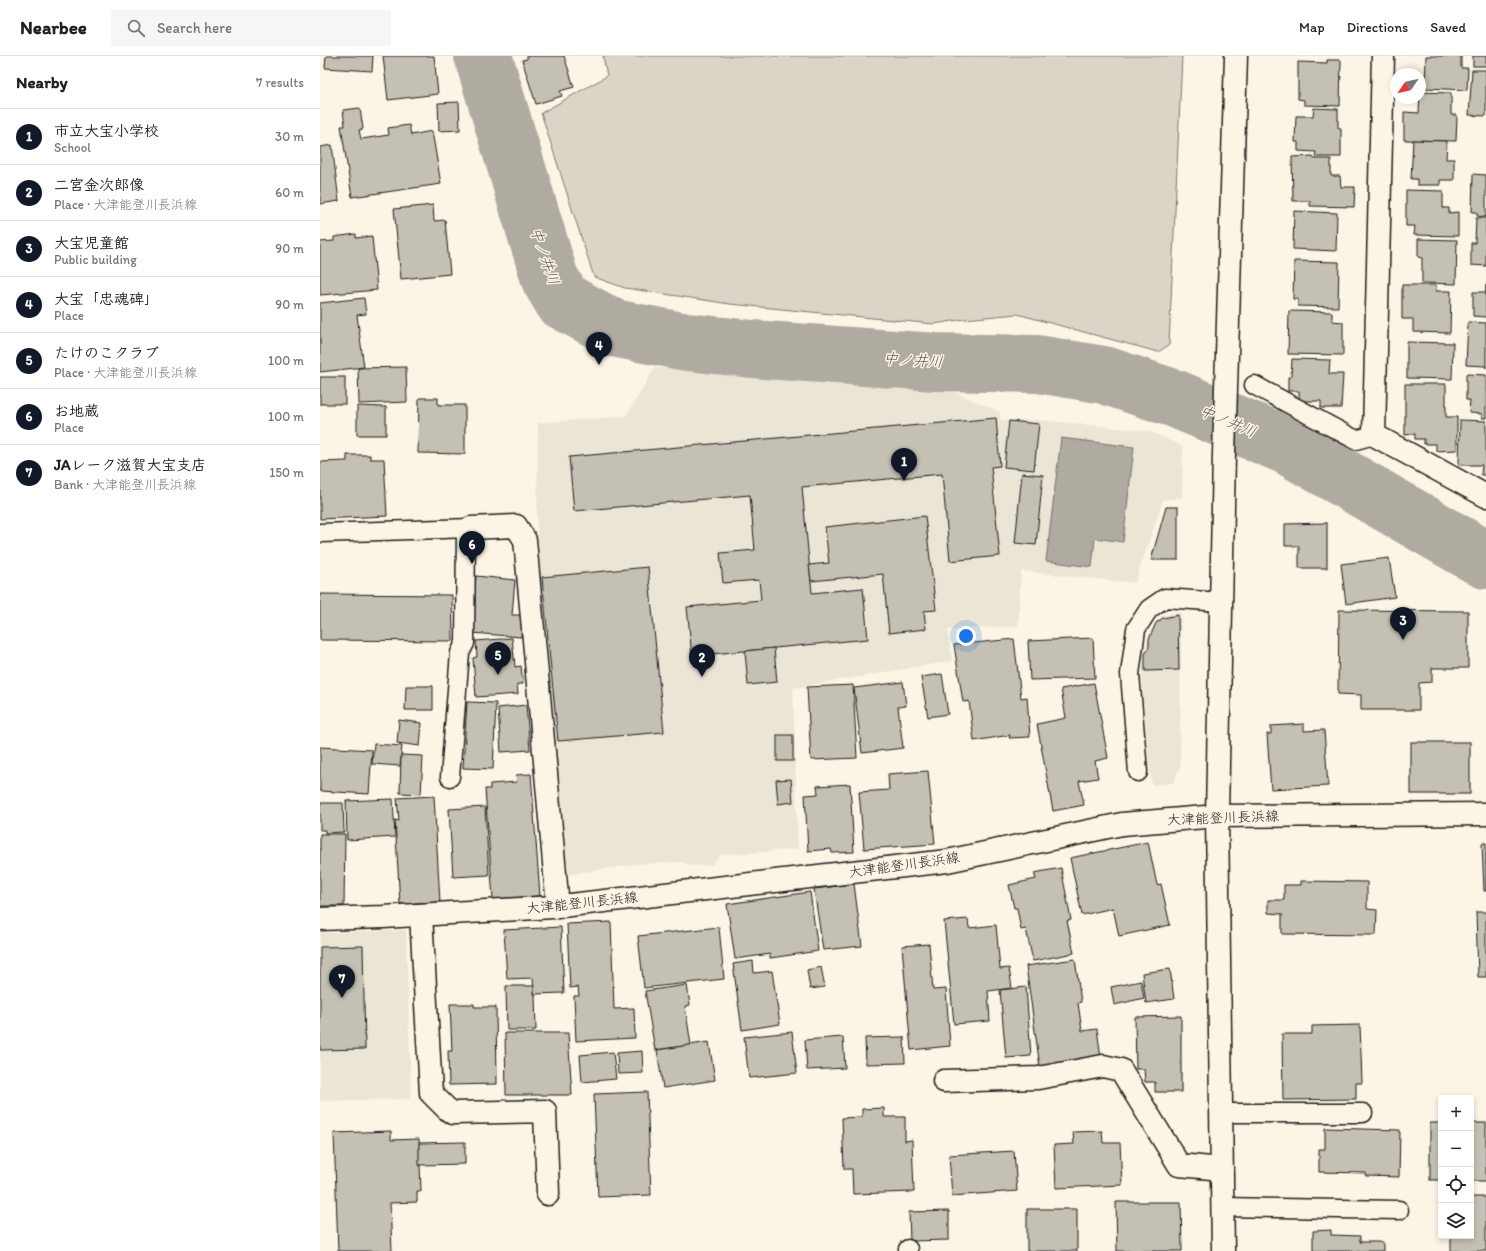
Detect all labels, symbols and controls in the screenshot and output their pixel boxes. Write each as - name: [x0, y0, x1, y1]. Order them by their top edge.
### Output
- search box: [111, 10, 391, 46]
- text: Nearbee: [20, 16, 87, 39]
- icon: search: [125, 17, 147, 39]
- text: Search here: [157, 19, 232, 37]
- text: Map: [1299, 19, 1325, 36]
- text: Directions: [1347, 19, 1408, 36]
- text: Saved: [1430, 19, 1466, 36]
- north arrow: [1390, 68, 1426, 104]
- text: Nearby: [16, 72, 68, 92]
- text: 7 results: [256, 75, 304, 90]
- text: 市立大宝小学校: [54, 122, 159, 140]
- text: 1: [26, 129, 32, 144]
- text: 30 m: [275, 129, 304, 144]
- text: School: [54, 140, 91, 155]
- text: 二宮金次郎像: [54, 176, 144, 194]
- text: 2: [26, 185, 32, 200]
- text: 60 m: [275, 185, 304, 200]
- text: Place · 大津能登川長浜線: [54, 197, 197, 212]
- water label: 中ノ井川: [527, 225, 563, 287]
- text: 大宝児童館: [54, 234, 129, 252]
- text: 3: [25, 241, 33, 256]
- text: 90 m: [275, 241, 304, 256]
- text: Public building: [54, 252, 137, 267]
- text: 大宝「忠魂碑」: [54, 290, 159, 308]
- text: 4: [25, 297, 33, 312]
- text: 90 m: [275, 297, 304, 312]
- text: Place: [54, 308, 84, 323]
- pin: 4: [586, 332, 612, 365]
- text: たけのこクラブ: [54, 344, 159, 362]
- water label: 中ノ井川: [882, 349, 944, 371]
- text: 5: [26, 353, 32, 368]
- text: 100 m: [268, 353, 304, 368]
- text: Place · 大津能登川長浜線: [54, 365, 197, 380]
- water label: 中ノ井川: [1197, 401, 1259, 441]
- text: お地蔵: [54, 402, 99, 420]
- text: 6: [26, 409, 32, 424]
- text: 100 m: [268, 409, 304, 424]
- text: Place: [54, 420, 84, 435]
- pin: 1: [891, 448, 917, 481]
- text: JAレーク滋賀大宝支店: [54, 456, 206, 474]
- text: 7: [26, 465, 32, 480]
- text: 150 m: [269, 465, 304, 480]
- text: Bank · 大津能登川長浜線: [54, 477, 196, 492]
- pin: 6: [459, 531, 485, 564]
- pin: 3: [1390, 607, 1416, 640]
- your location: [956, 626, 976, 646]
- pin: 5: [485, 642, 511, 675]
- pin: 2: [689, 644, 715, 677]
- street label: 大津能登川長浜線: [1167, 808, 1279, 828]
- street label: 大津能登川長浜線: [847, 849, 961, 881]
- street label: 大津能登川長浜線: [525, 889, 639, 917]
- pin: 7: [329, 965, 355, 998]
- map controls: [1438, 1095, 1474, 1239]
- button: +: [1438, 1095, 1474, 1131]
- button: −: [1438, 1131, 1474, 1167]
- button: locate: [1438, 1167, 1474, 1203]
- button: layers: [1438, 1203, 1474, 1239]

